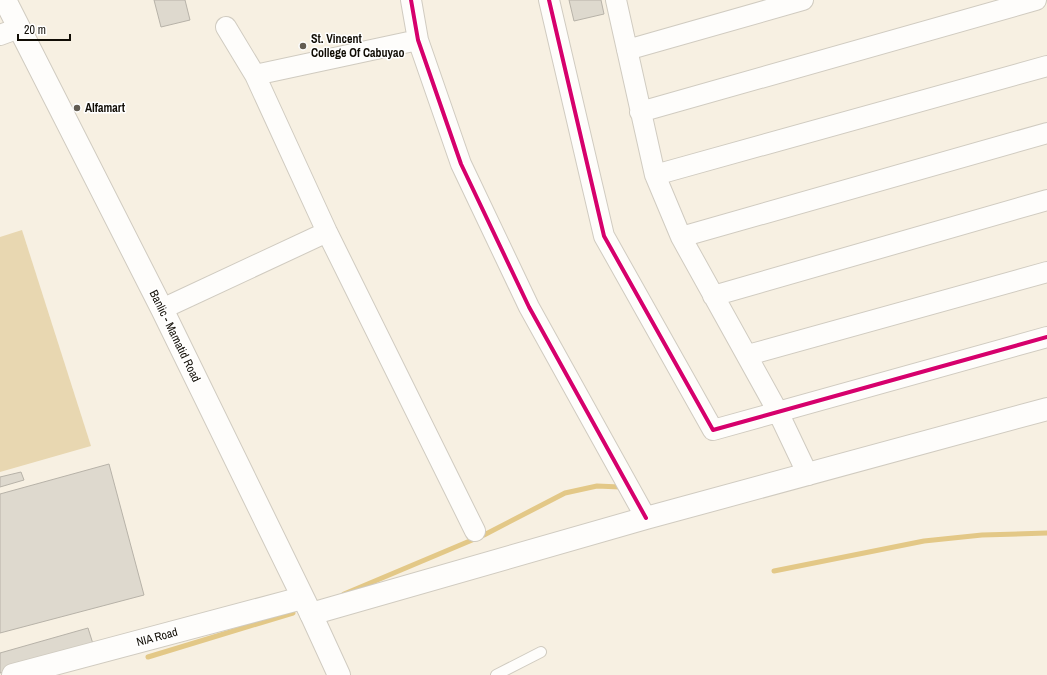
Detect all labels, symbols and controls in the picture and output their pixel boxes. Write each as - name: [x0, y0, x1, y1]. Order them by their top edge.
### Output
- scale bar: [18, 16, 70, 42]
- text: 20 m: [24, 22, 46, 38]
- place label: St. Vincent College Of Cabuyao: [311, 31, 405, 61]
- marker: St. Vincent College Of Cabuyao: [298, 41, 308, 51]
- place label: Alfamart: [85, 100, 126, 116]
- marker: Alfamart: [72, 103, 82, 113]
- street label: Banlic - Mamatid Road: [146, 287, 204, 385]
- street label: NIA Road: [135, 624, 179, 650]

